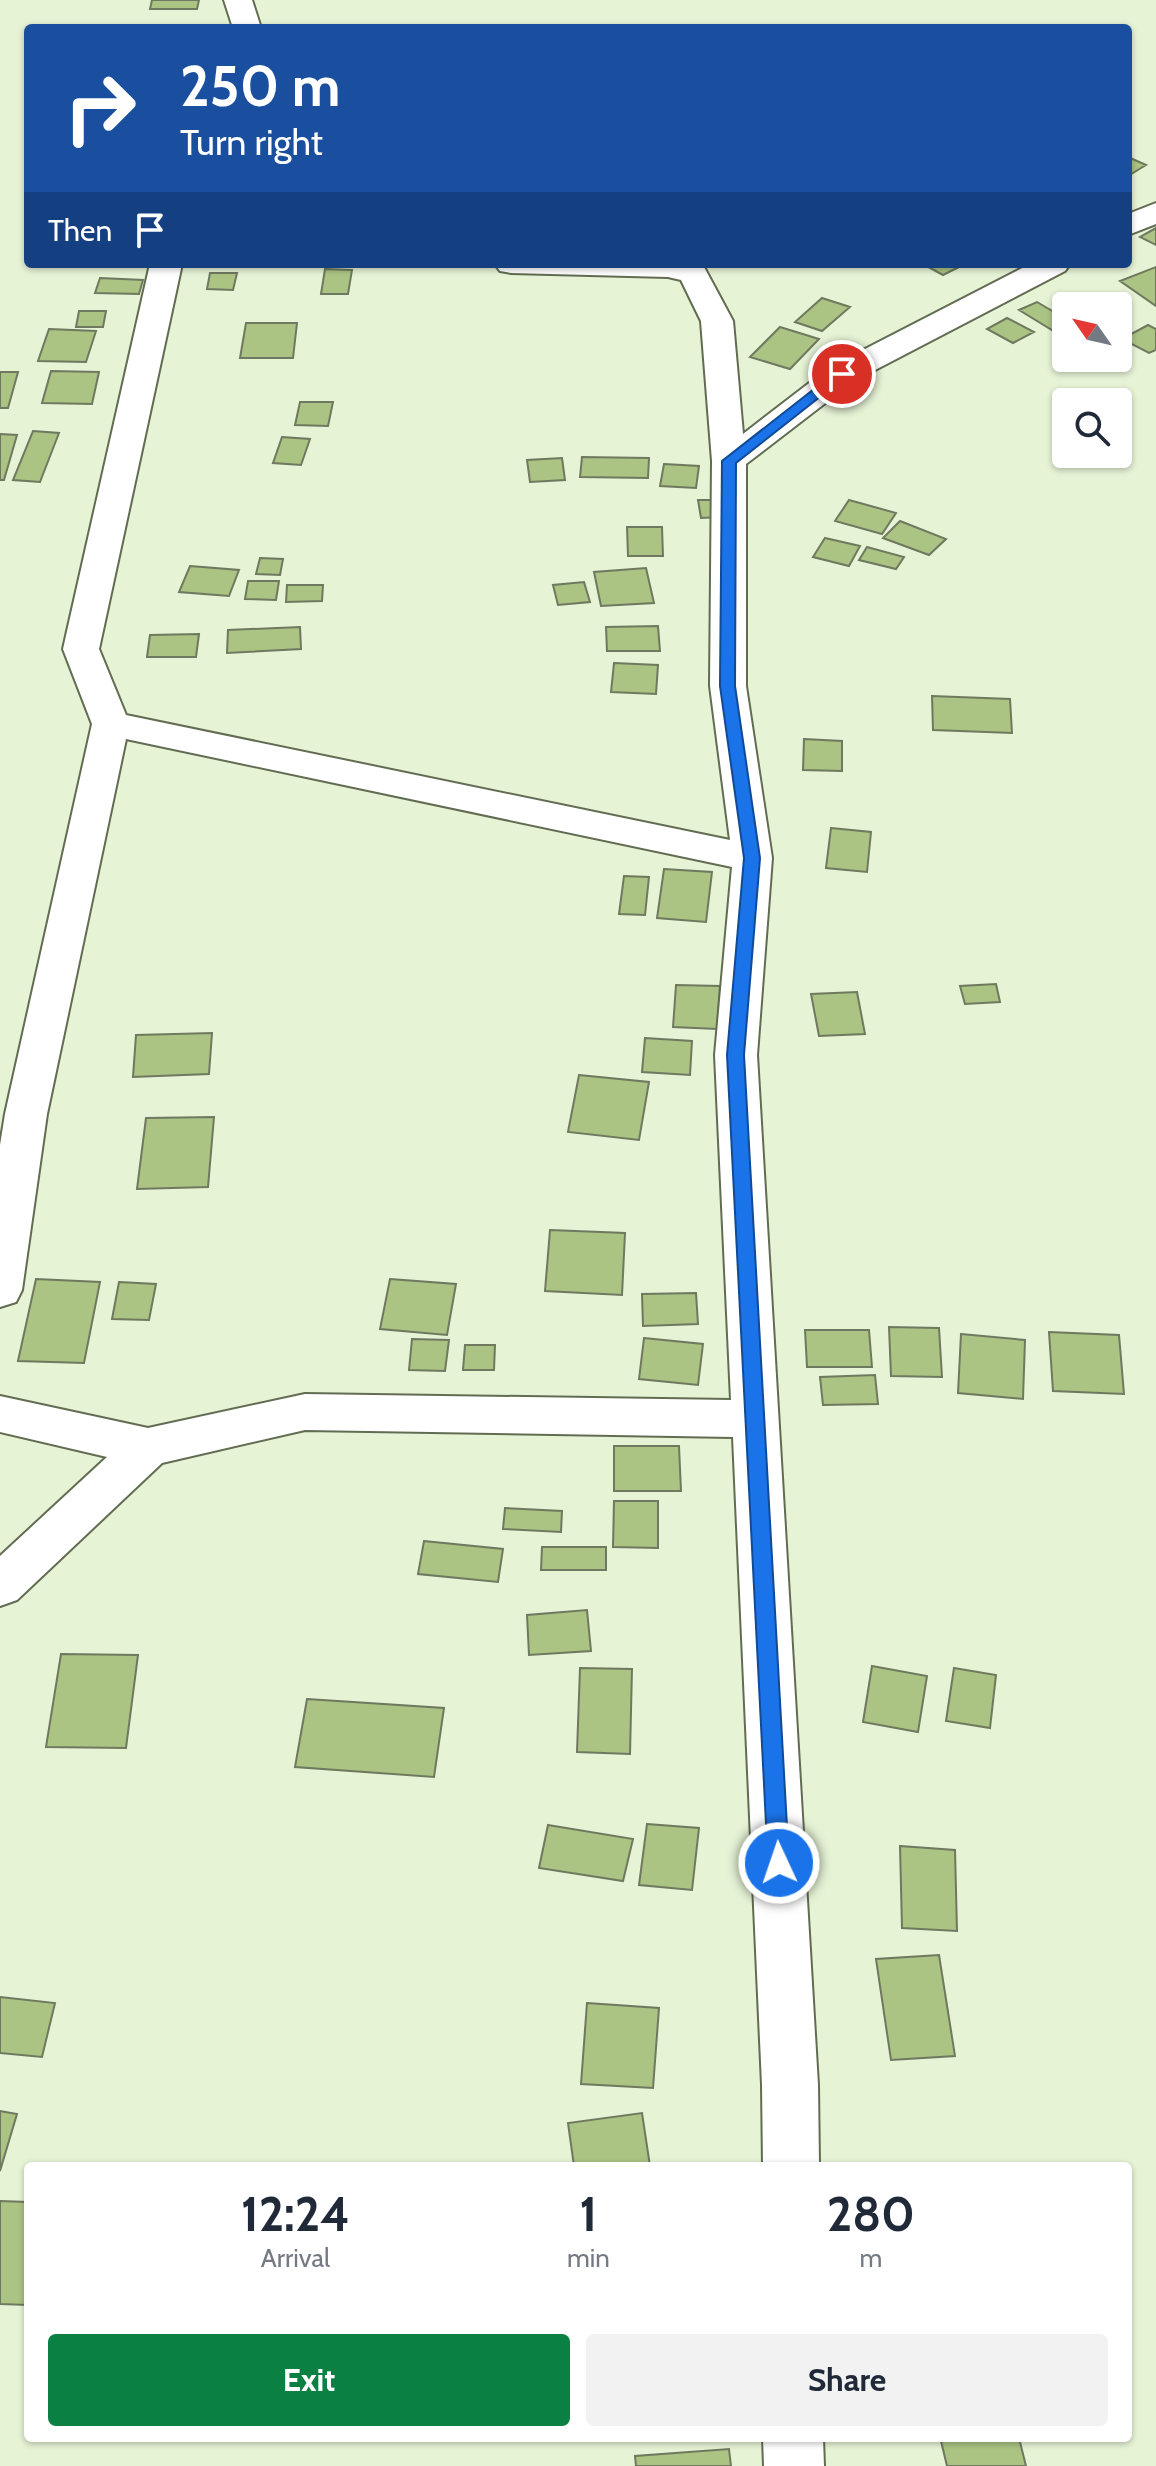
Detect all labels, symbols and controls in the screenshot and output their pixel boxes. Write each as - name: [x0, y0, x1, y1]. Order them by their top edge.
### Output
- text: 250 m: [180, 52, 341, 120]
- icon: right: [48, 56, 152, 160]
- text: Turn right: [180, 120, 323, 164]
- icon: arrive: [128, 208, 172, 252]
- text: Then: [48, 212, 112, 249]
- north arrow: [1052, 292, 1132, 372]
- map controls: [1052, 292, 1132, 468]
- pin: [808, 340, 876, 408]
- icon: arrive: [820, 352, 864, 396]
- button: search: [1052, 388, 1132, 468]
- position arrow: [737, 1821, 821, 1905]
- text: 12:24: [241, 2185, 350, 2243]
- text: 1: [579, 2185, 597, 2243]
- text: 280: [827, 2185, 915, 2243]
- text: Arrival: [261, 2242, 330, 2274]
- text: min: [567, 2242, 610, 2274]
- text: m: [859, 2242, 882, 2274]
- button: Exit: [48, 2334, 570, 2426]
- button: Share: [586, 2334, 1108, 2426]

